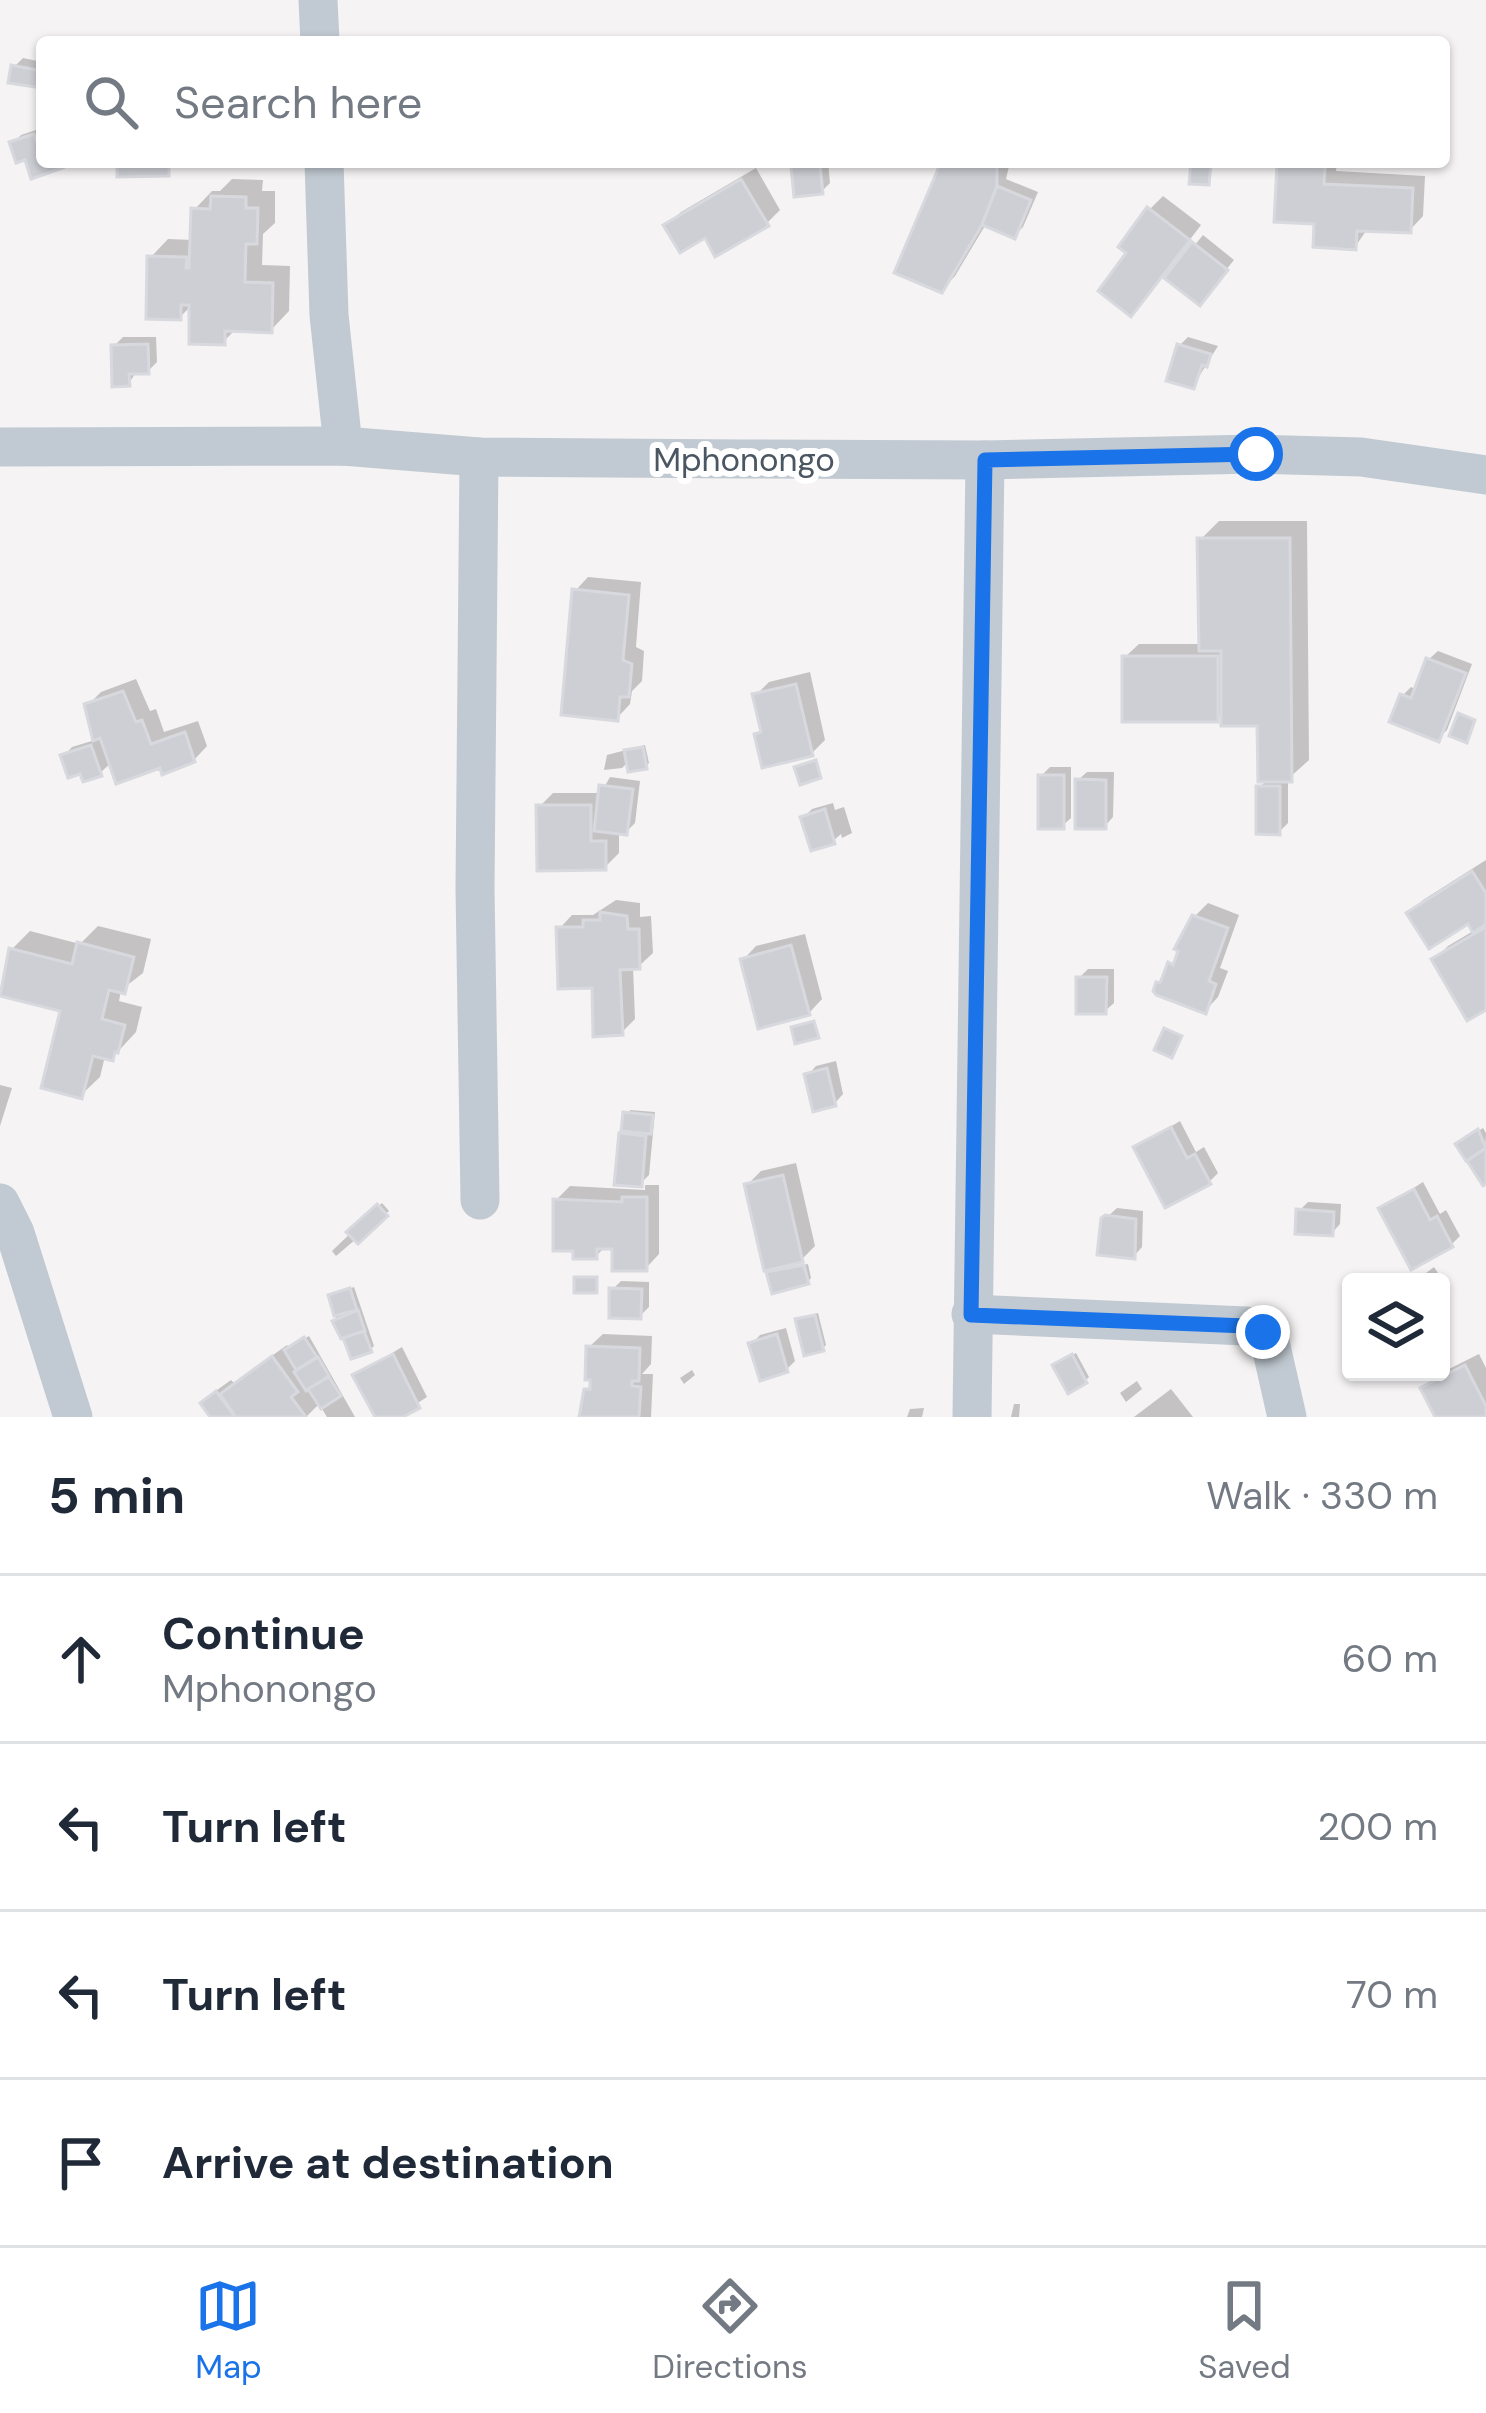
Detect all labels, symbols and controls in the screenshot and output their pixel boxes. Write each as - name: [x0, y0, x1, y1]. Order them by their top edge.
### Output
- search box: [36, 36, 1450, 168]
- icon: search: [78, 69, 144, 135]
- text: Search here: [174, 73, 422, 132]
- route start: [1229, 427, 1283, 481]
- street label: Mphonongo: [653, 438, 835, 481]
- map controls: [1342, 1273, 1450, 1381]
- button: layers: [1342, 1273, 1450, 1381]
- route end: [1236, 1305, 1290, 1359]
- text: 5 min: [48, 1462, 185, 1529]
- text: Walk · 330 m: [1206, 1470, 1438, 1521]
- text: Continue: [162, 1604, 365, 1663]
- icon: ahead: [48, 1626, 114, 1692]
- text: 60 m: [1342, 1633, 1438, 1684]
- text: Mphonongo: [162, 1663, 377, 1714]
- icon: left: [48, 1794, 114, 1860]
- text: Turn left: [162, 1797, 346, 1856]
- text: 200 m: [1317, 1801, 1438, 1852]
- icon: left: [48, 1962, 114, 2028]
- text: Turn left: [162, 1965, 346, 2024]
- text: 70 m: [1346, 1969, 1438, 2020]
- icon: arrive: [48, 2130, 114, 2196]
- text: Arrive at destination: [162, 2133, 614, 2192]
- tab: Map: [195, 2273, 262, 2388]
- tab: Directions: [652, 2273, 808, 2388]
- tab: Saved: [1198, 2273, 1291, 2388]

